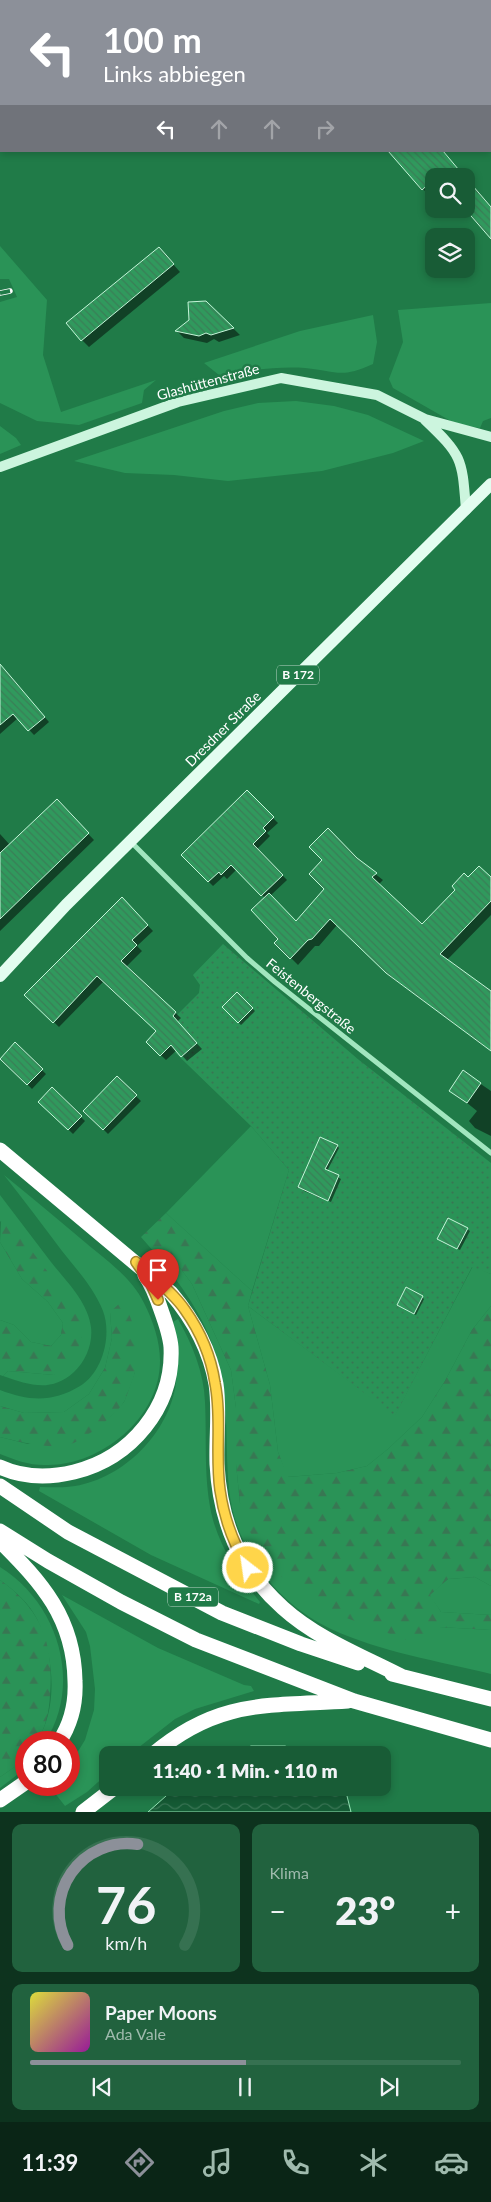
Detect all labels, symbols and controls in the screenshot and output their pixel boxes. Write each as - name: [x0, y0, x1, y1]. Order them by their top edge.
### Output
- text: 100 m: [103, 18, 202, 60]
- icon: left: [20, 20, 85, 85]
- text: Links abbiegen: [103, 60, 246, 87]
- icon: left: [152, 115, 180, 143]
- icon: ahead: [205, 115, 233, 143]
- icon: ahead: [258, 115, 286, 143]
- icon: right: [311, 115, 339, 143]
- map controls: [425, 168, 475, 278]
- button: search: [425, 168, 475, 218]
- button: layers: [425, 228, 475, 278]
- street label: Glashüttenstraße: [155, 360, 261, 403]
- road number: B 172: [277, 666, 319, 684]
- street label: Dresdner Straße: [181, 687, 264, 770]
- street label: Feistenbergstraße: [263, 954, 360, 1037]
- pin: [137, 1249, 179, 1300]
- icon: arrive: [144, 1256, 172, 1284]
- position arrow: [221, 1541, 273, 1593]
- road number: B 172a: [168, 1588, 218, 1606]
- speed limit sign: 80: [15, 1731, 80, 1796]
- text: 11:40 · 1 Min. · 110 m: [152, 1759, 338, 1782]
- text: Klima: [270, 1863, 309, 1882]
- text: 76: [96, 1873, 156, 1935]
- text: 23°: [335, 1887, 395, 1933]
- text: −: [270, 1894, 286, 1928]
- text: +: [445, 1894, 461, 1928]
- text: km/h: [105, 1932, 147, 1954]
- text: Paper Moons: [105, 2001, 217, 2024]
- text: Ada Vale: [105, 2024, 166, 2043]
- icon: previous: [88, 2073, 116, 2101]
- icon: pause: [231, 2073, 259, 2101]
- icon: next: [375, 2073, 403, 2101]
- icon: directions: [122, 2145, 157, 2180]
- icon: music: [200, 2145, 235, 2180]
- icon: phone: [278, 2145, 313, 2180]
- icon: climate: [356, 2145, 391, 2180]
- icon: car: [434, 2145, 469, 2180]
- text: 11:39: [22, 2149, 78, 2176]

